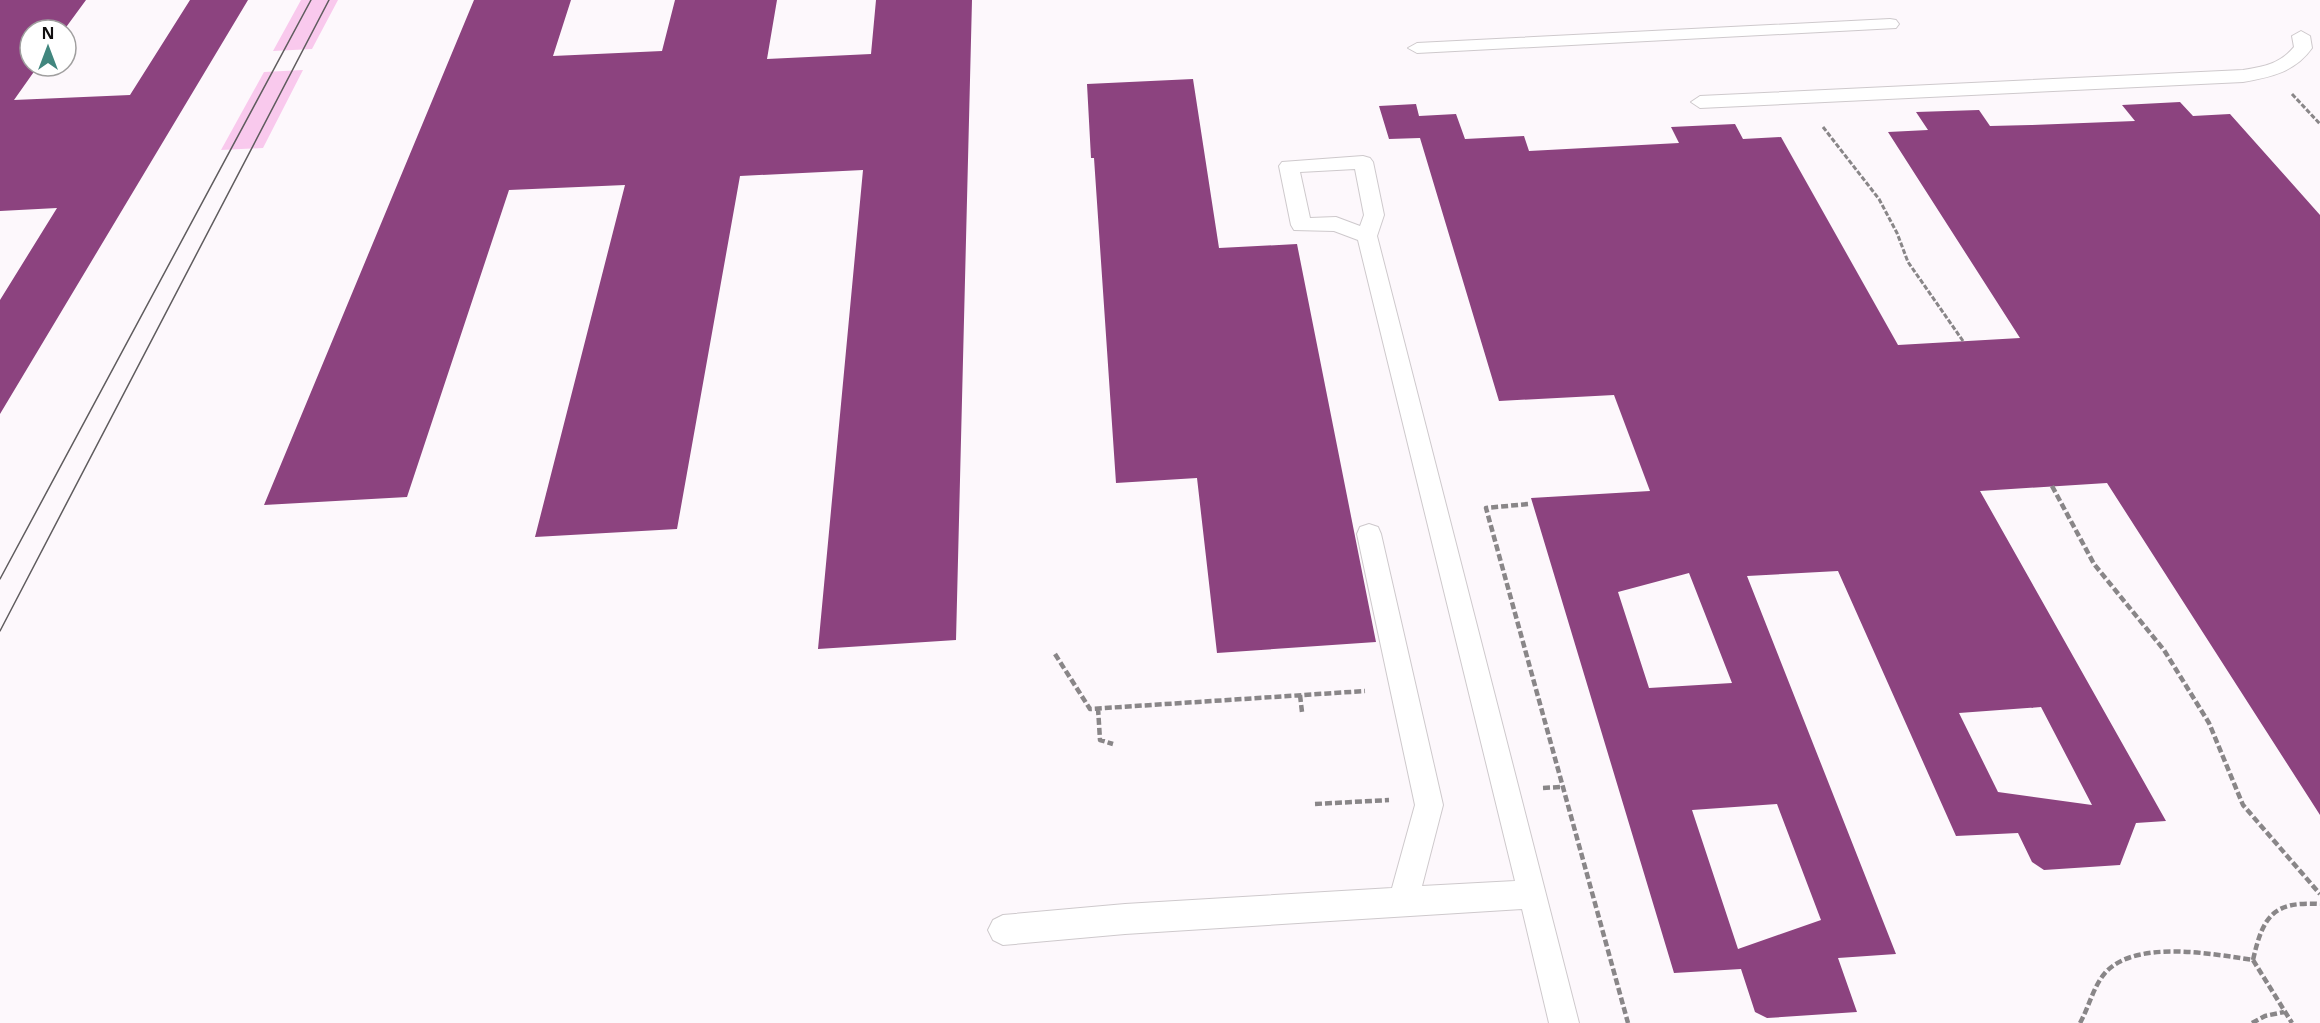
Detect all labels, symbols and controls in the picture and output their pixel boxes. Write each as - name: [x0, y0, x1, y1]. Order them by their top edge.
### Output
- north arrow: [18, 18, 78, 78]
- text: N: [41, 22, 55, 44]

